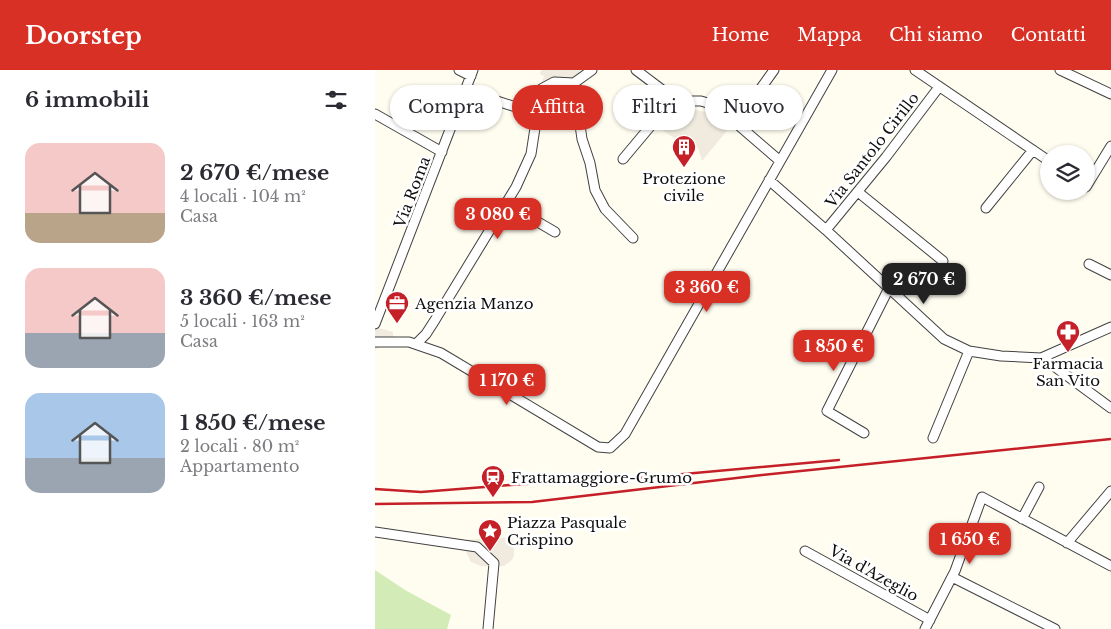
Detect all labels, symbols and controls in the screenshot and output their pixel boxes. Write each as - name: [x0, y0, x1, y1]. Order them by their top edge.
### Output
- text: Doorstep: [25, 21, 142, 50]
- text: Home: [712, 24, 769, 46]
- text: Mappa: [797, 24, 861, 46]
- text: Chi siamo: [889, 24, 983, 46]
- text: Contatti: [1011, 24, 1086, 46]
- chip: Compra: [390, 85, 502, 130]
- chip: Affitta: [512, 85, 603, 130]
- chip: Filtri: [613, 85, 695, 130]
- chip: Nuovo: [705, 85, 803, 130]
- icon: filters: [322, 86, 350, 114]
- text: 6 immobili: [25, 87, 149, 113]
- street label: Via Santolo Cirillo: [821, 88, 923, 212]
- building icon: Protezione civile: [671, 134, 697, 168]
- map controls: [1040, 145, 1095, 200]
- button: layers: [1040, 145, 1095, 200]
- street label: Via Roma: [389, 153, 435, 231]
- text: 2 670 €/mese: [180, 160, 329, 186]
- icon: home: [65, 163, 125, 223]
- place label: Protezione civile: [642, 169, 726, 205]
- text: 4 locali · 104 m²: [180, 186, 306, 206]
- pin: 3 080 €: [452, 198, 544, 240]
- text: 3 080 €: [465, 204, 531, 224]
- text: Casa: [180, 206, 218, 226]
- pin: 2 670 €: [878, 262, 970, 305]
- text: 2 670 €: [893, 269, 955, 289]
- pin: 3 360 €: [661, 270, 753, 313]
- text: 3 360 €: [675, 277, 739, 297]
- text: 3 360 €/mese: [180, 285, 332, 311]
- icon: home: [65, 288, 125, 348]
- office icon: Agenzia Manzo: [384, 290, 410, 324]
- place label: Agenzia Manzo: [414, 294, 534, 313]
- text: 5 locali · 163 m²: [180, 311, 305, 331]
- pharmacy icon: Farmacia San Vito: [1055, 319, 1081, 353]
- pin: 1 850 €: [788, 330, 880, 372]
- text: Casa: [180, 331, 218, 351]
- text: 1 850 €: [804, 336, 864, 356]
- place label: Farmacia San Vito: [1033, 354, 1104, 390]
- pin: 1 170 €: [461, 364, 553, 406]
- text: 1 170 €: [480, 370, 535, 390]
- text: 1 850 €/mese: [180, 410, 326, 436]
- icon: home: [65, 413, 125, 473]
- text: 2 locali · 80 m²: [180, 436, 299, 456]
- text: Appartamento: [180, 456, 299, 476]
- station icon: Frattamaggiore-Grumo: [480, 464, 506, 498]
- place label: Frattamaggiore-Grumo: [511, 468, 692, 487]
- place label: Piazza Pasquale Crispino: [507, 513, 627, 549]
- place icon: Piazza Pasquale Crispino: [477, 518, 503, 552]
- pin: 1 650 €: [924, 522, 1016, 565]
- text: 1 650 €: [940, 529, 1000, 549]
- street label: Via d'Azeglio: [825, 540, 922, 605]

